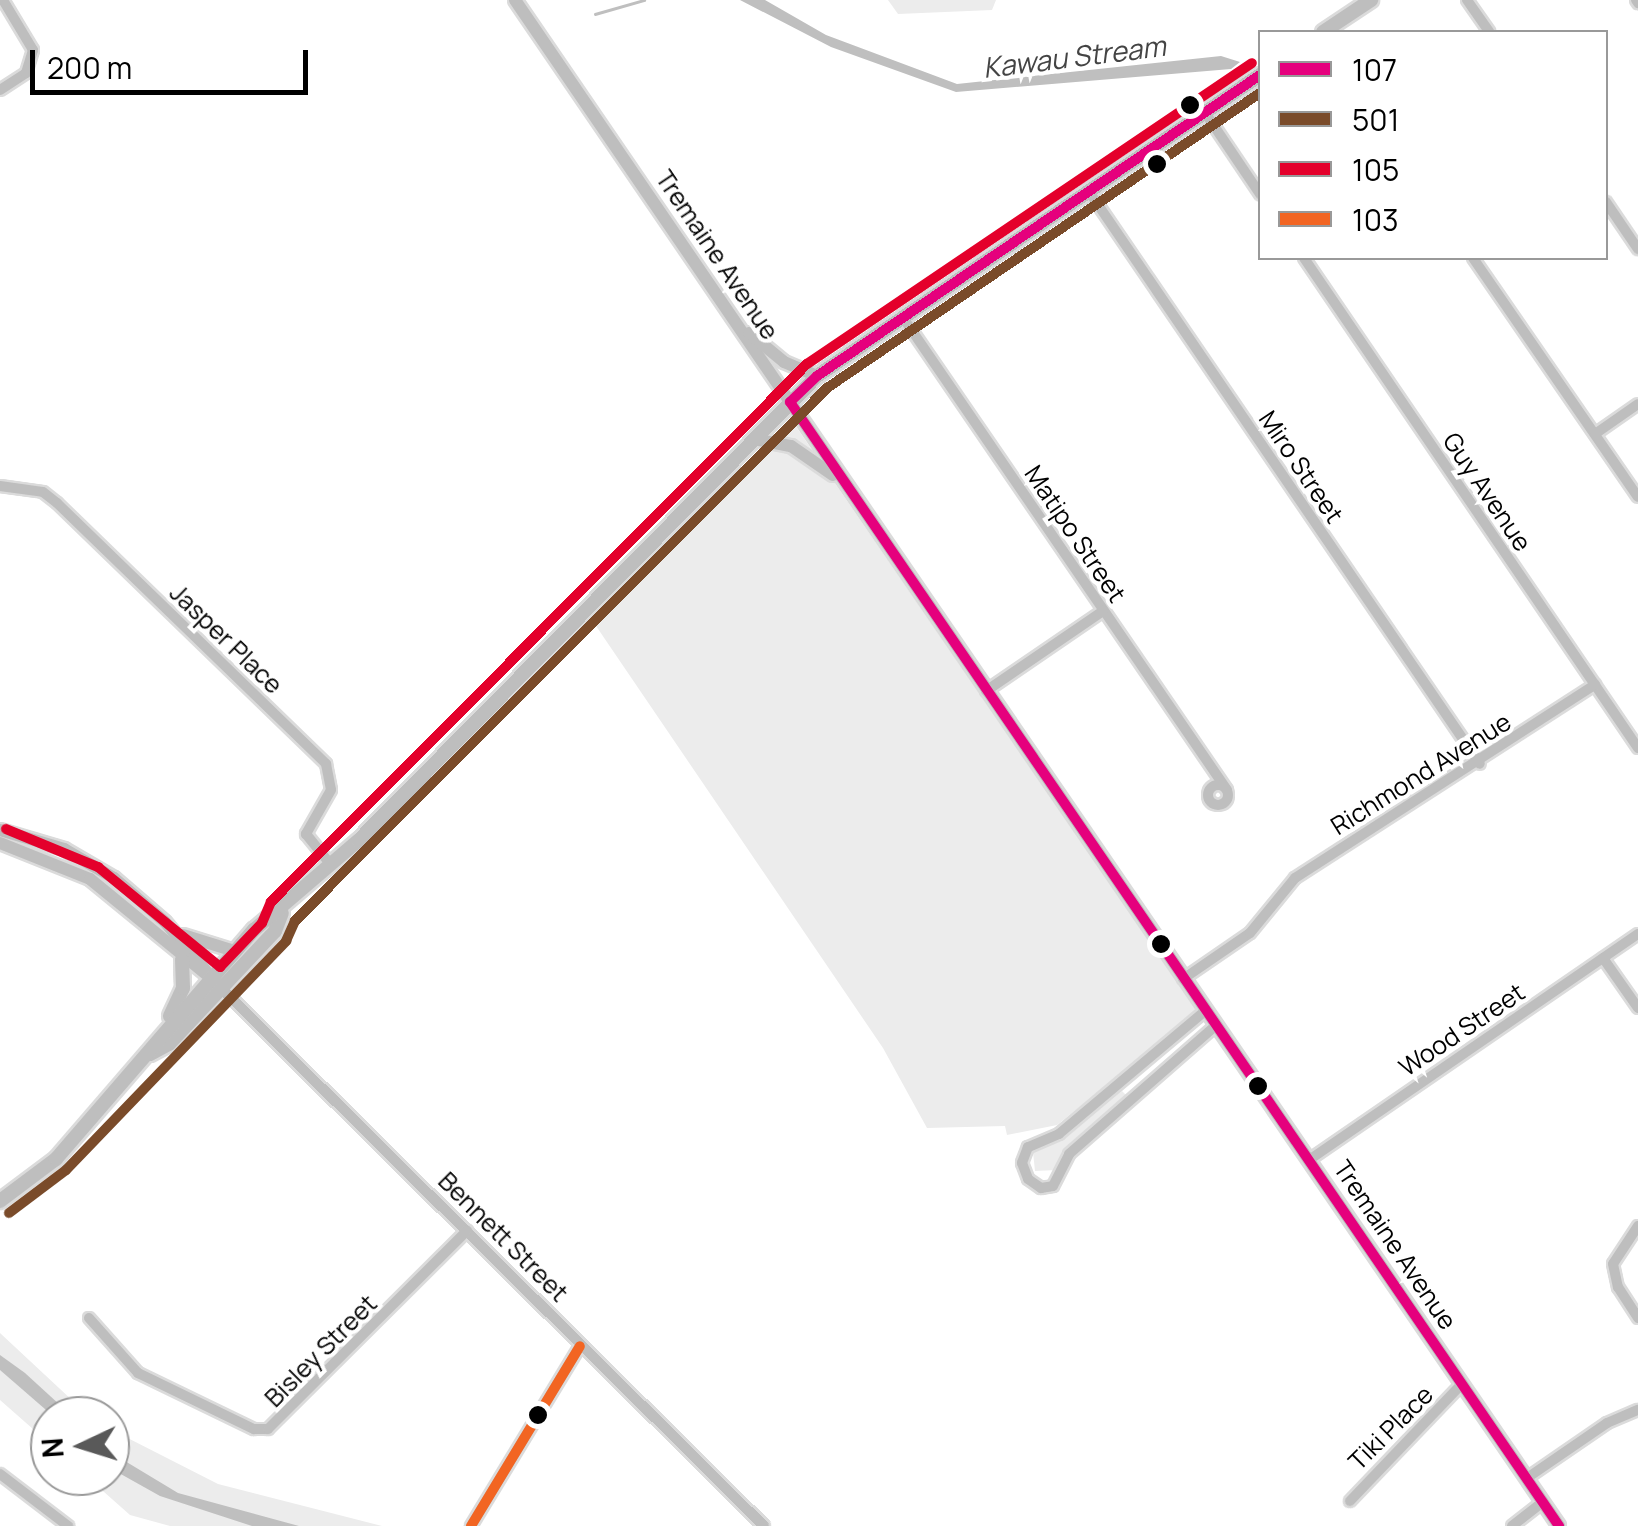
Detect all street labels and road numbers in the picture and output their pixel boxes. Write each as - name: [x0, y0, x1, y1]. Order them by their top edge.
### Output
- street label: Tremaine Avenue: [649, 165, 785, 345]
- street label: Miro Street: [1253, 405, 1349, 529]
- street label: Guy Avenue: [1436, 427, 1538, 557]
- street label: Matipo Street: [1018, 460, 1132, 608]
- street label: Jasper Place: [163, 578, 289, 700]
- street label: Richmond Avenue: [1326, 707, 1516, 841]
- street label: Wood Street: [1394, 977, 1530, 1083]
- street label: Tremaine Avenue: [1327, 1155, 1463, 1335]
- street label: Bennett Street: [432, 1166, 574, 1308]
- street label: Bisley Street: [259, 1289, 383, 1413]
- street label: Tiki Place: [1343, 1380, 1439, 1476]

